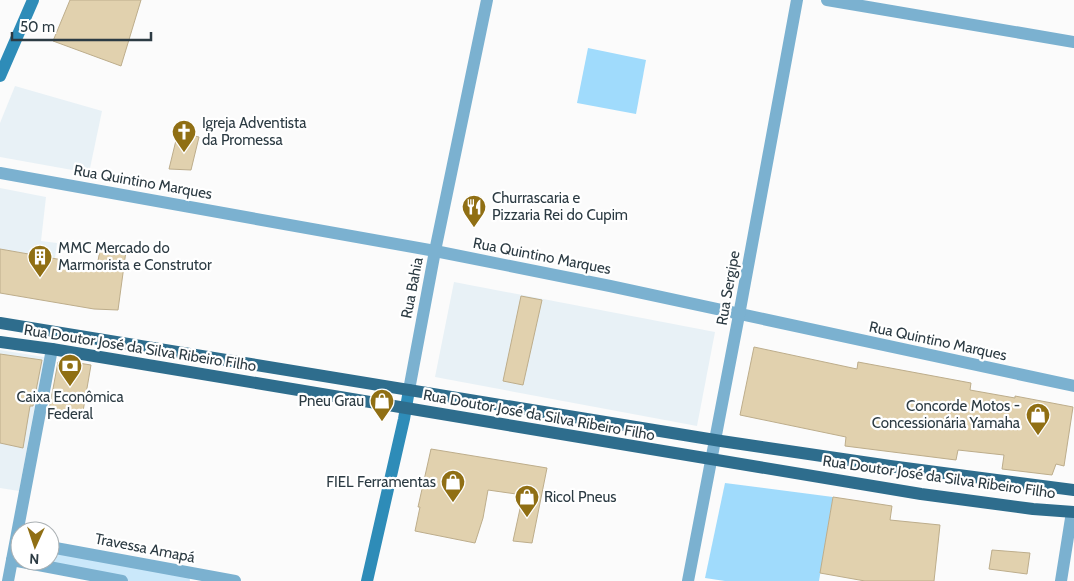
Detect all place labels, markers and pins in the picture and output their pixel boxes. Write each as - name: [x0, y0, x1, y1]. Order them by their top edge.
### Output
- place label: Igreja Adventista da Promessa: [202, 114, 307, 149]
- church icon: Igreja Adventista da Promessa: [171, 119, 197, 153]
- place label: Churrascaria e Pizzaria Rei do Cupim: [492, 189, 628, 224]
- restaurant icon: Churrascaria e Pizzaria Rei do Cupim: [461, 194, 487, 228]
- place label: MMC Mercado do Marmorista e Construtor: [58, 239, 212, 274]
- building icon: MMC Mercado do Marmorista e Construtor: [27, 244, 53, 278]
- bank icon: Caixa Econômica Federal: [57, 353, 83, 387]
- place label: Caixa Econômica Federal: [16, 388, 124, 423]
- shop icon: Pneu Grau: [369, 388, 395, 422]
- place label: Pneu Grau: [299, 392, 364, 410]
- place label: Concorde Motos - Concessionária Yamaha: [872, 397, 1021, 432]
- shop icon: Concorde Motos - Concessionária Yamaha: [1025, 402, 1051, 436]
- shop icon: FIEL Ferramentas: [440, 469, 466, 503]
- place label: FIEL Ferramentas: [326, 473, 436, 491]
- shop icon: Ricol Pneus: [514, 484, 540, 518]
- place label: Ricol Pneus: [544, 488, 617, 506]

